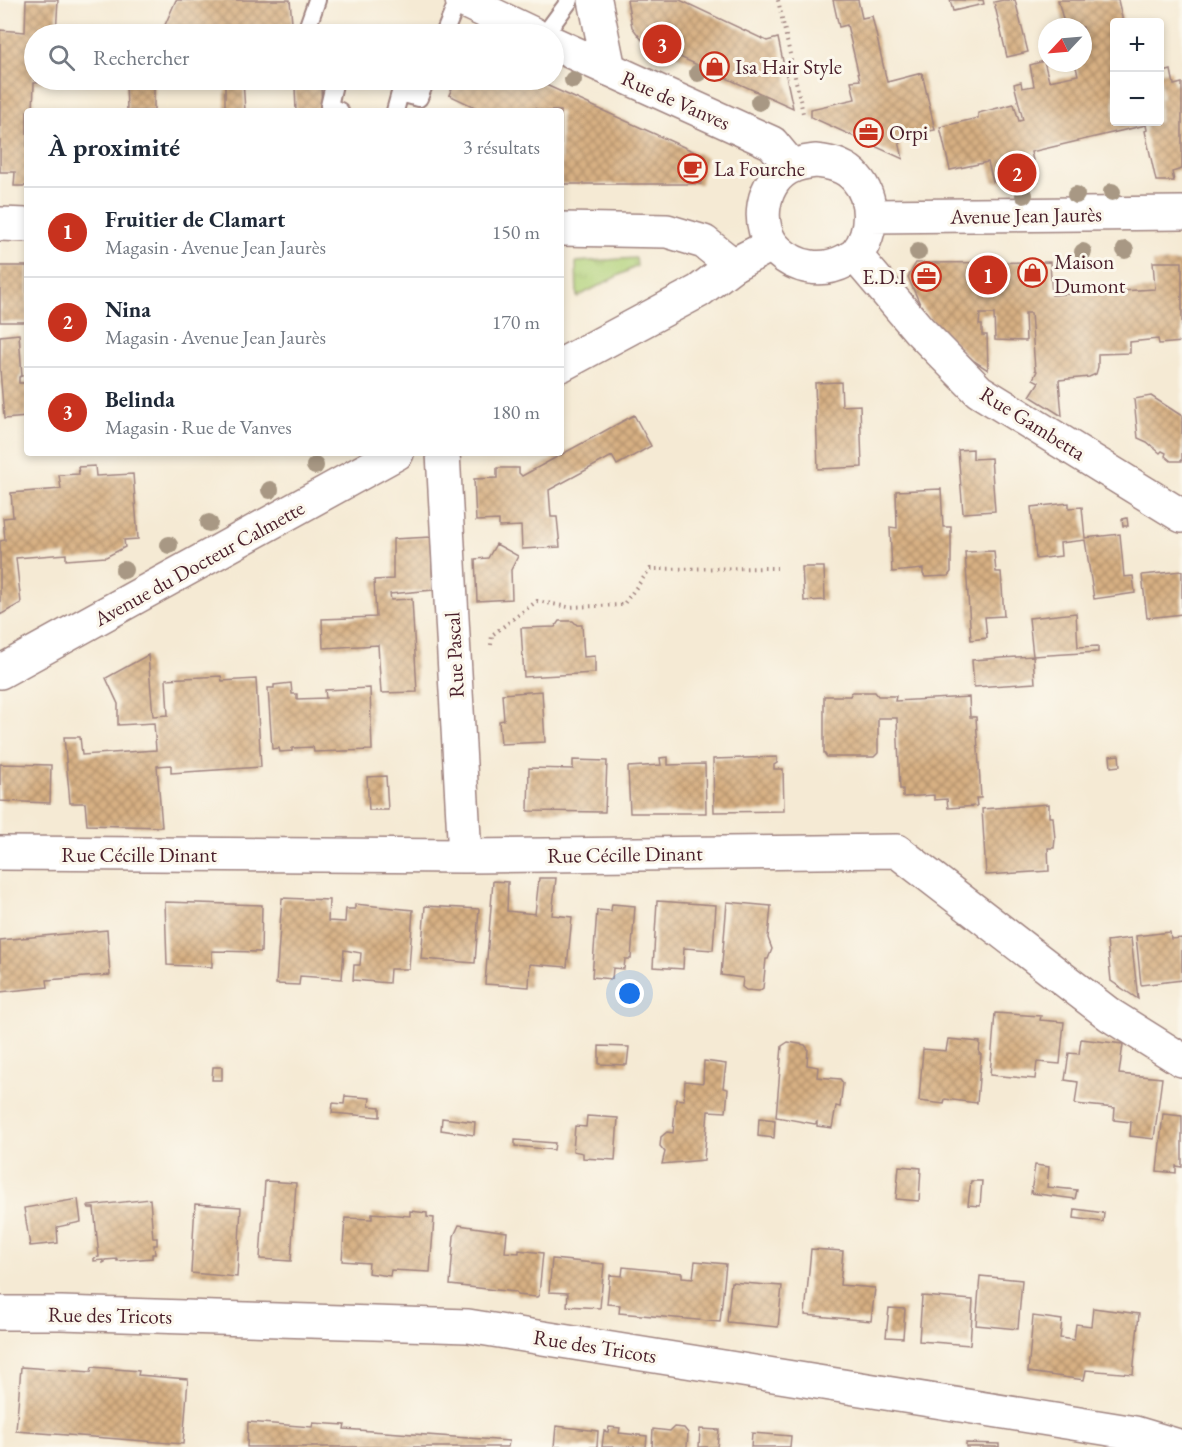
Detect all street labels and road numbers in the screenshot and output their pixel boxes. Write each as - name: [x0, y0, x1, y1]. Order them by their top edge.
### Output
- street label: Rue de Vanves: [618, 64, 735, 136]
- street label: Avenue Jean Jaurès: [949, 200, 1102, 230]
- street label: Rue Gambetta: [975, 380, 1091, 466]
- street label: Avenue du Docteur Calmette: [88, 494, 309, 633]
- street label: Rue Pascal: [438, 611, 470, 699]
- street label: Rue Cécille Dinant: [547, 839, 703, 869]
- street label: Rue Cécille Dinant: [61, 841, 217, 868]
- street label: Rue des Tricots: [48, 1300, 173, 1330]
- street label: Rue des Tricots: [532, 1323, 659, 1369]

